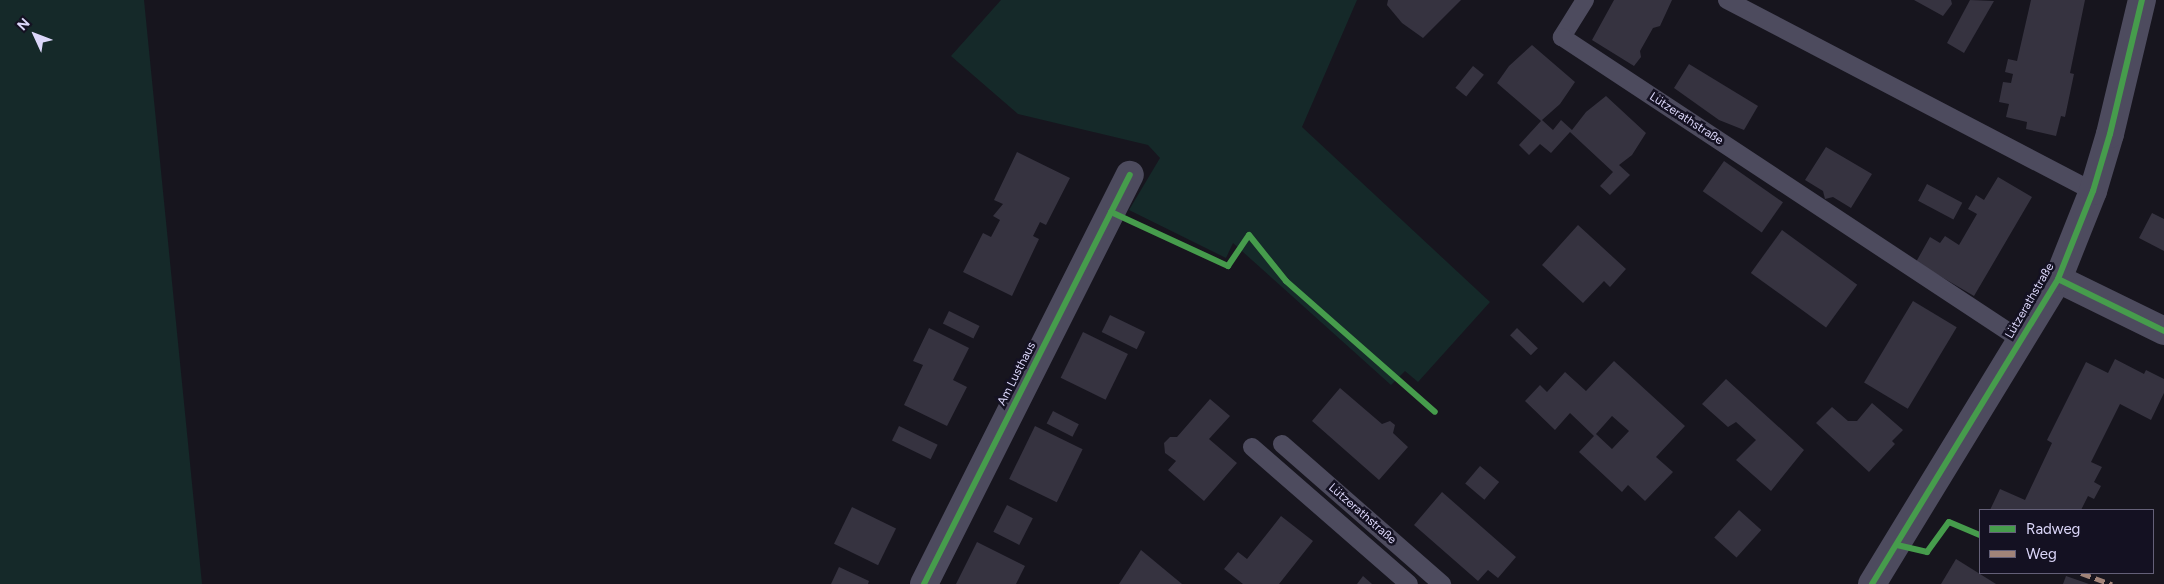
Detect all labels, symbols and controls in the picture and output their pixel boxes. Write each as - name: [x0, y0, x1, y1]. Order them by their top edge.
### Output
- north arrow: [10, 10, 60, 60]
- text: N: [14, 15, 34, 34]
- street label: Lützerathstraße: [1646, 90, 1726, 148]
- street label: Lützerathstraße: [2003, 261, 2057, 341]
- street label: Am Lusthaus: [995, 340, 1039, 408]
- street label: Lützerathstraße: [1325, 481, 1399, 547]
- legend: [1979, 509, 2154, 574]
- text: Radweg: [2026, 520, 2080, 538]
- text: Weg: [2026, 545, 2057, 563]

